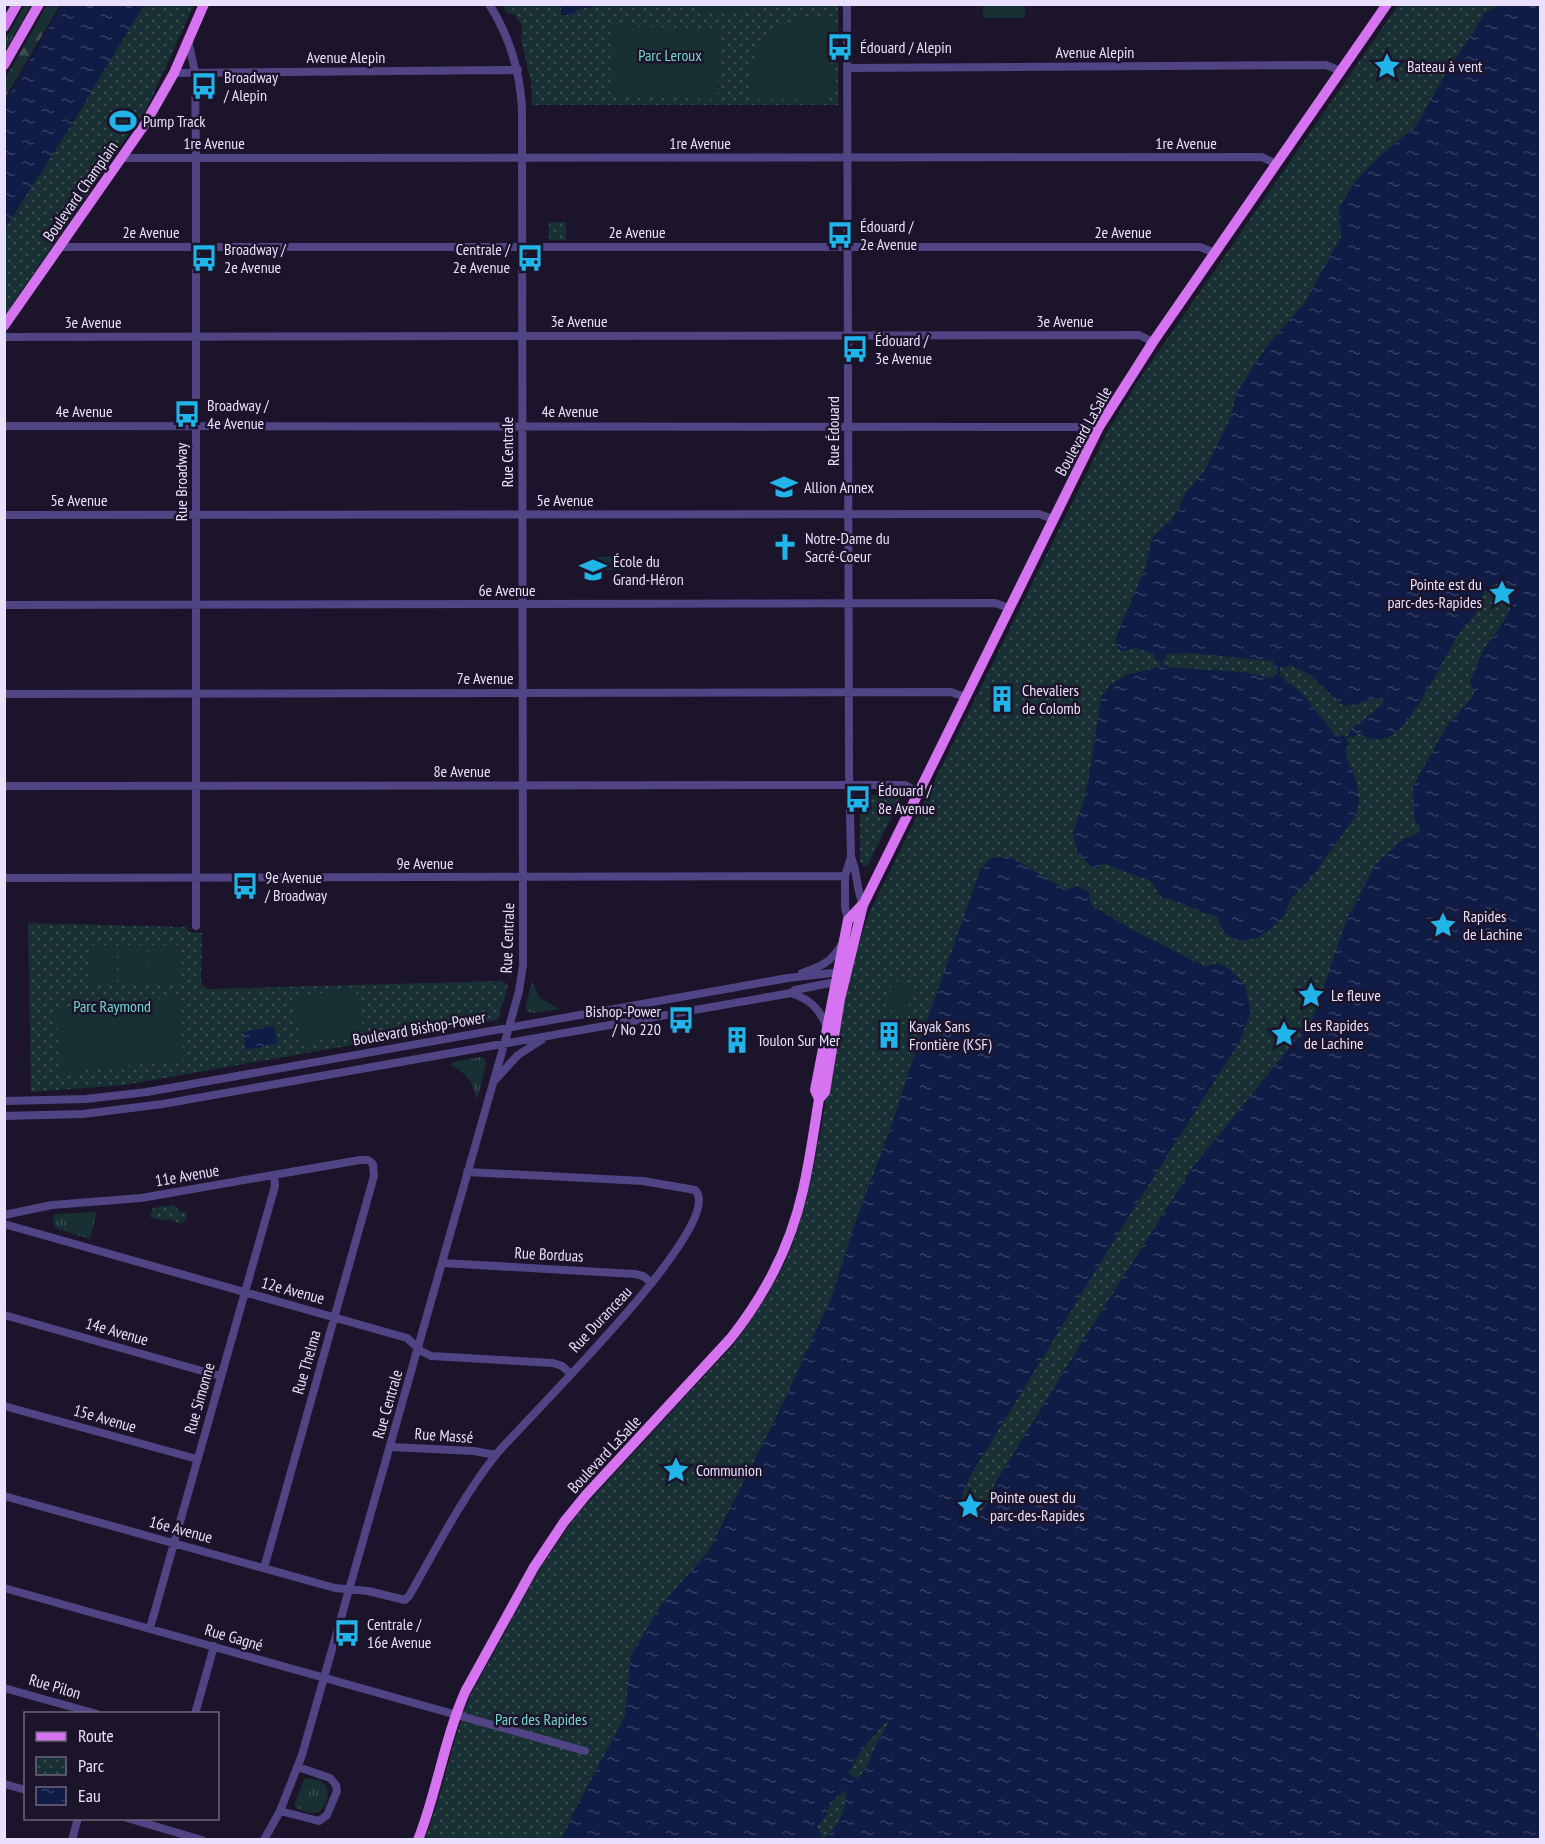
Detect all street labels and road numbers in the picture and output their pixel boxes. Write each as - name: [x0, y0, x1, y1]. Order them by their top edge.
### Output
- street label: Avenue Alepin: [1056, 42, 1134, 62]
- street label: Avenue Alepin: [307, 47, 385, 67]
- street label: 1re Avenue: [183, 133, 245, 153]
- street label: 1re Avenue: [669, 133, 731, 153]
- street label: 1re Avenue: [1155, 133, 1217, 153]
- street label: Boulevard Champlain: [38, 137, 122, 245]
- street label: 2e Avenue: [122, 222, 180, 242]
- street label: 2e Avenue: [608, 222, 666, 242]
- street label: 2e Avenue: [1094, 222, 1152, 242]
- street label: 3e Avenue: [550, 311, 608, 331]
- street label: 3e Avenue: [1036, 311, 1094, 331]
- street label: 3e Avenue: [64, 312, 122, 332]
- street label: Boulevard LaSalle: [1050, 383, 1116, 479]
- street label: Rue Édouard: [823, 396, 843, 466]
- street label: 4e Avenue: [55, 401, 113, 421]
- street label: 4e Avenue: [541, 401, 599, 421]
- street label: Rue Centrale: [497, 417, 517, 487]
- street label: Rue Broadway: [171, 443, 191, 521]
- street label: 5e Avenue: [50, 490, 108, 510]
- street label: 5e Avenue: [536, 490, 594, 510]
- street label: 6e Avenue: [478, 580, 536, 600]
- street label: 7e Avenue: [456, 668, 514, 688]
- street label: 8e Avenue: [433, 761, 491, 781]
- street label: 9e Avenue: [396, 853, 454, 873]
- street label: Rue Centrale: [496, 902, 518, 974]
- street label: Boulevard Bishop-Power: [351, 1006, 488, 1050]
- street label: 11e Avenue: [154, 1160, 220, 1190]
- street label: Rue Borduas: [514, 1242, 584, 1266]
- street label: 12e Avenue: [259, 1272, 327, 1308]
- street label: Rue Duranceau: [564, 1282, 636, 1356]
- street label: 14e Avenue: [83, 1313, 151, 1349]
- street label: Rue Thelma: [287, 1328, 325, 1396]
- street label: Rue Simonne: [179, 1360, 219, 1436]
- street label: Rue Centrale: [368, 1367, 406, 1441]
- street label: 15e Avenue: [71, 1400, 139, 1436]
- street label: Boulevard LaSalle: [563, 1411, 645, 1497]
- street label: Rue Massé: [414, 1423, 474, 1447]
- street label: 16e Avenue: [147, 1511, 215, 1547]
- street label: Rue Gagné: [203, 1619, 265, 1655]
- street label: Rue Pilon: [27, 1669, 83, 1703]

